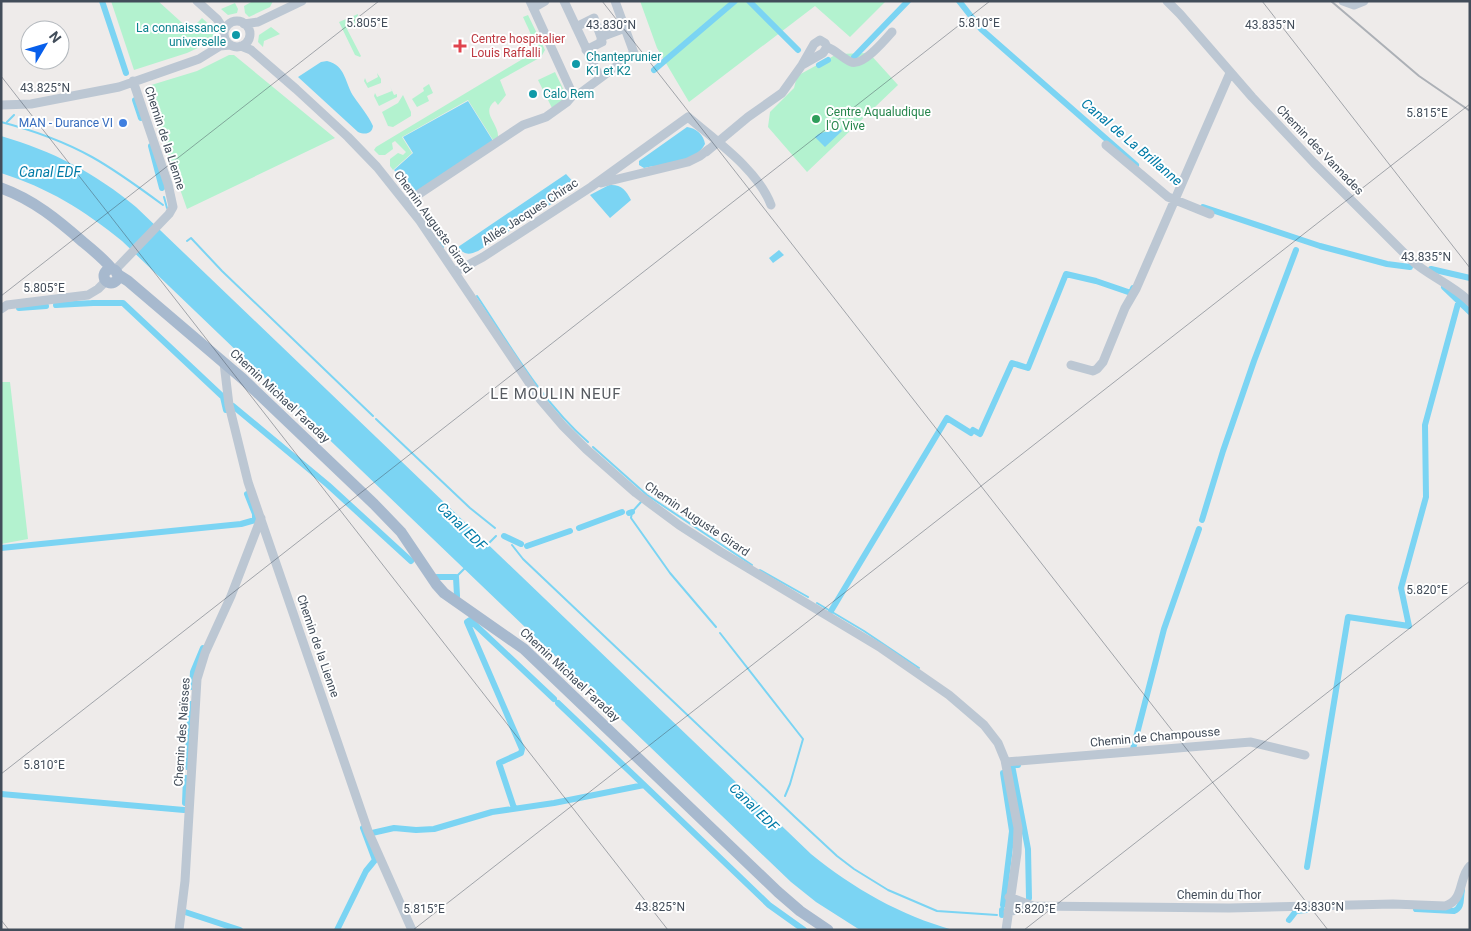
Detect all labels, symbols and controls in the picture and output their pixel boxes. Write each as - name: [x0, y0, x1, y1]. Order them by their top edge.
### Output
- text: 5.805°E: [346, 16, 388, 30]
- text: 5.810°E: [958, 16, 1000, 30]
- text: 43.830°N: [586, 18, 636, 32]
- text: 43.835°N: [1245, 18, 1295, 32]
- north arrow: [20, 20, 70, 70]
- place label: La connaissance universelle: [136, 21, 226, 49]
- text: N: [46, 28, 65, 46]
- marker: La connaissance universelle: [230, 29, 242, 41]
- place label: Centre hospitalier Louis Raffalli: [471, 32, 565, 60]
- marker: Centre hospitalier Louis Raffalli: [453, 39, 467, 53]
- place label: Chanteprunier K1 et K2: [586, 50, 661, 78]
- marker: Chanteprunier K1 et K2: [570, 58, 582, 70]
- text: 43.825°N: [20, 81, 70, 95]
- street label: Chemin de la Lienne: [142, 85, 188, 191]
- place label: Calo Rem: [543, 87, 594, 101]
- marker: Calo Rem: [527, 88, 539, 100]
- water label: Canal de La Brillanne: [1078, 95, 1186, 189]
- street label: Chemin des Vannades: [1274, 102, 1366, 198]
- place label: Centre Aqualudique l'O Vive: [826, 105, 931, 133]
- text: 5.815°E: [1406, 106, 1448, 120]
- marker: Centre Aqualudique l'O Vive: [810, 113, 822, 125]
- place label: MAN - Durance VI: [19, 116, 113, 130]
- marker: MAN - Durance VI: [117, 117, 129, 129]
- water label: Canal EDF: [19, 164, 82, 180]
- street label: Chemin Auguste Girard: [391, 168, 475, 276]
- street label: Allée Jacques Chirac: [479, 176, 581, 248]
- text: 43.835°N: [1401, 250, 1451, 264]
- text: 5.805°E: [23, 281, 65, 295]
- street label: Chemin Michael Faraday: [227, 346, 333, 446]
- district label: LE MOULIN NEUF: [490, 385, 622, 403]
- street label: Chemin Auguste Girard: [642, 479, 752, 559]
- water label: Canal EDF: [434, 499, 491, 554]
- text: 5.820°E: [1406, 583, 1448, 597]
- street label: Chemin de la Lienne: [294, 593, 342, 699]
- street label: Chemin Michael Faraday: [517, 625, 623, 725]
- street label: Chemin des Naïsses: [171, 677, 193, 787]
- street label: Chemin de Champousse: [1089, 724, 1221, 750]
- text: 5.810°E: [23, 758, 65, 772]
- water label: Canal EDF: [726, 780, 783, 835]
- street label: Chemin du Thor: [1177, 888, 1261, 902]
- text: 43.825°N: [635, 900, 685, 914]
- text: 43.830°N: [1294, 900, 1344, 914]
- text: 5.815°E: [403, 902, 445, 916]
- text: 5.820°E: [1014, 902, 1056, 916]

